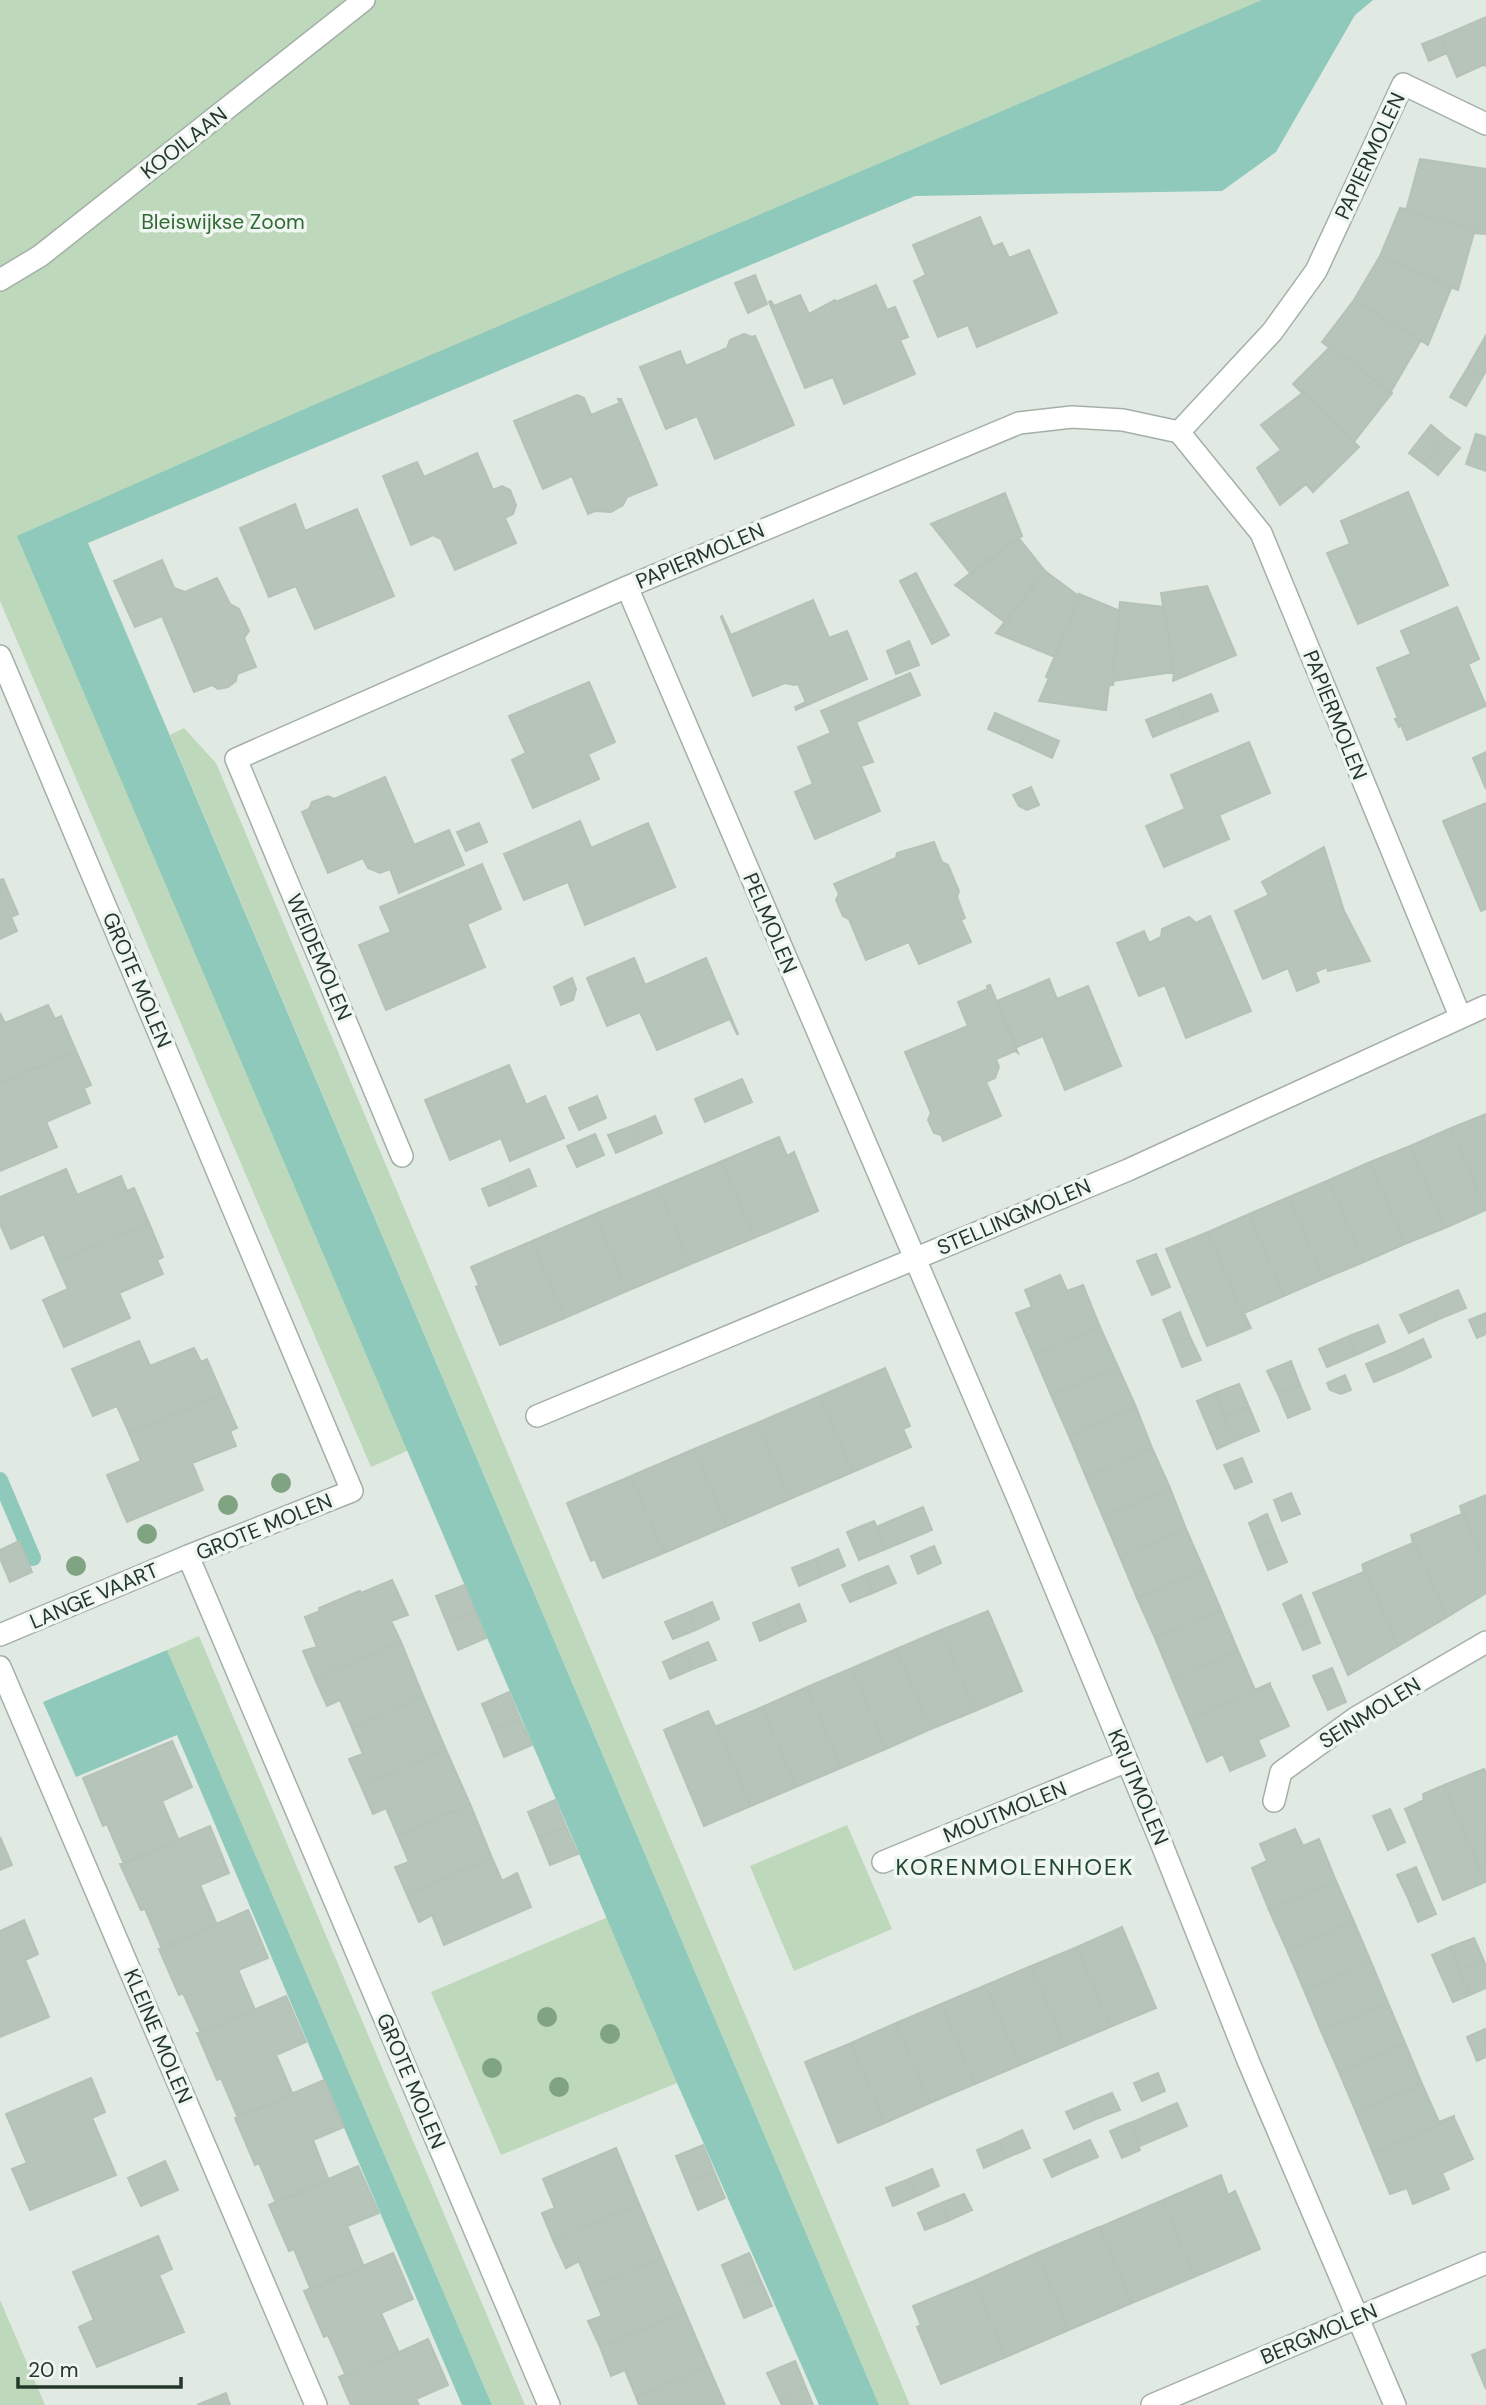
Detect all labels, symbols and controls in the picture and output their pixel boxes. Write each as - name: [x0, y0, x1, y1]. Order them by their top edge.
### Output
- street label: PAPIERMOLEN: [1328, 88, 1412, 224]
- street label: KOOILAAN: [135, 100, 233, 186]
- park label: Bleiswijkse Zoom: [141, 208, 305, 236]
- street label: PAPIERMOLEN: [631, 516, 769, 596]
- street label: PAPIERMOLEN: [1296, 646, 1374, 784]
- street label: PELMOLEN: [736, 869, 804, 977]
- street label: WEIDEMOLEN: [280, 889, 358, 1025]
- street label: GROTE MOLEN: [96, 908, 178, 1052]
- street label: STELLINGMOLEN: [933, 1172, 1095, 1262]
- street label: GROTE MOLEN: [192, 1487, 336, 1567]
- street label: LANGE VAART: [25, 1556, 163, 1636]
- street label: SEINMOLEN: [1314, 1671, 1426, 1755]
- street label: KRIJTMOLEN: [1101, 1725, 1175, 1849]
- street label: MOUTMOLEN: [939, 1775, 1071, 1849]
- district label: KORENMOLENHOEK: [896, 1852, 1134, 1882]
- street label: KLEINE MOLEN: [117, 1965, 199, 2107]
- street label: GROTE MOLEN: [370, 2009, 452, 2153]
- street label: BERGMOLEN: [1256, 2297, 1382, 2371]
- scale bar: [18, 2346, 180, 2390]
- text: 20 m: [28, 2356, 79, 2384]

